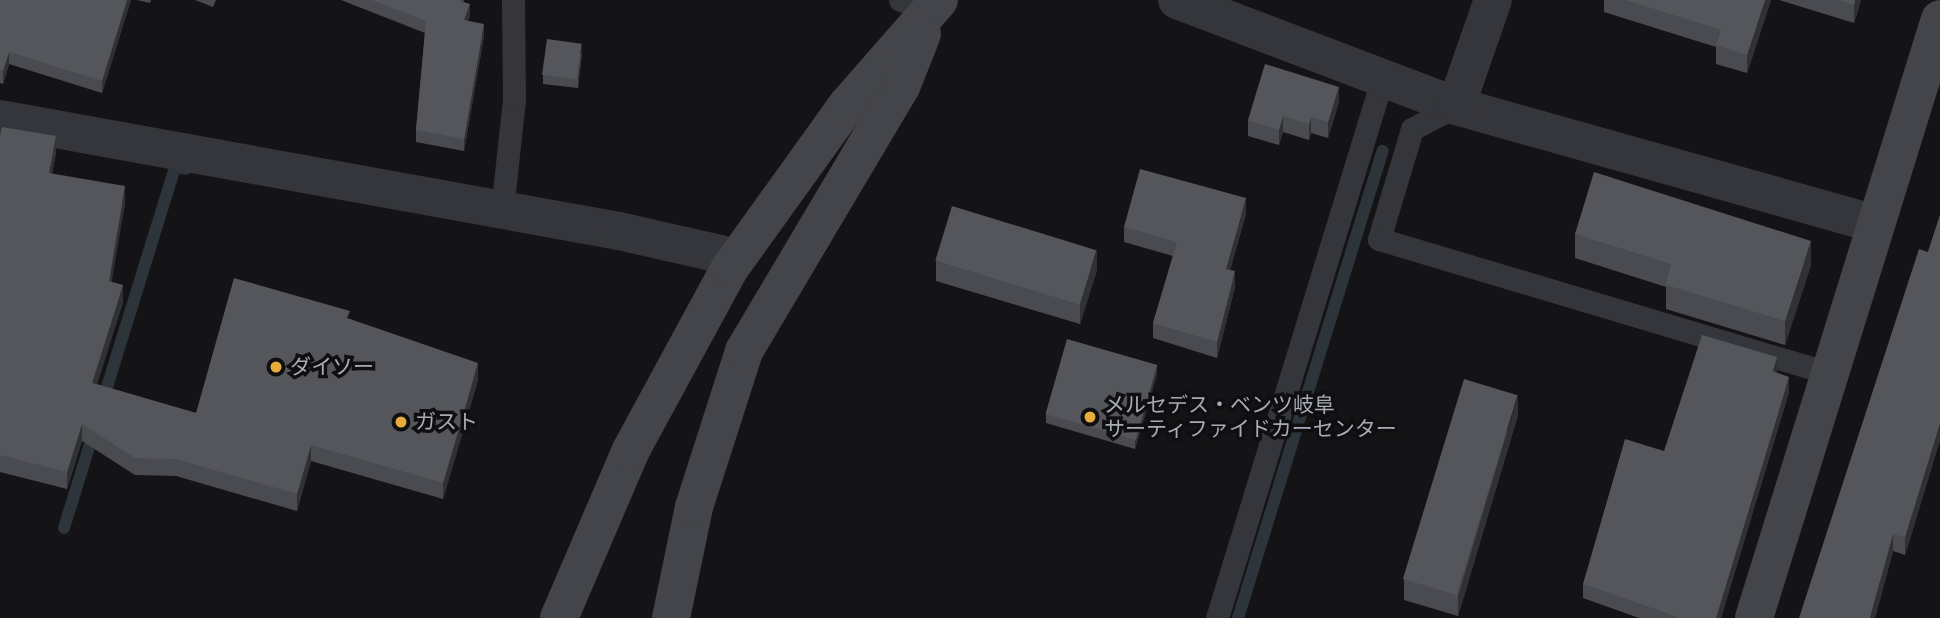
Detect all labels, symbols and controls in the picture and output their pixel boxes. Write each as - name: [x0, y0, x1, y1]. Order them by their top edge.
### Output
- place label: ダイソー: [290, 354, 374, 380]
- marker: ダイソー: [268, 359, 284, 375]
- place label: メルセデス・ベンツ岐阜 サーティファイドカーセンター: [1104, 392, 1398, 442]
- place label: ガスト: [415, 409, 478, 435]
- marker: メルセデス・ベンツ岐阜 サーティファイドカーセンター: [1082, 409, 1098, 425]
- marker: ガスト: [393, 414, 409, 430]

